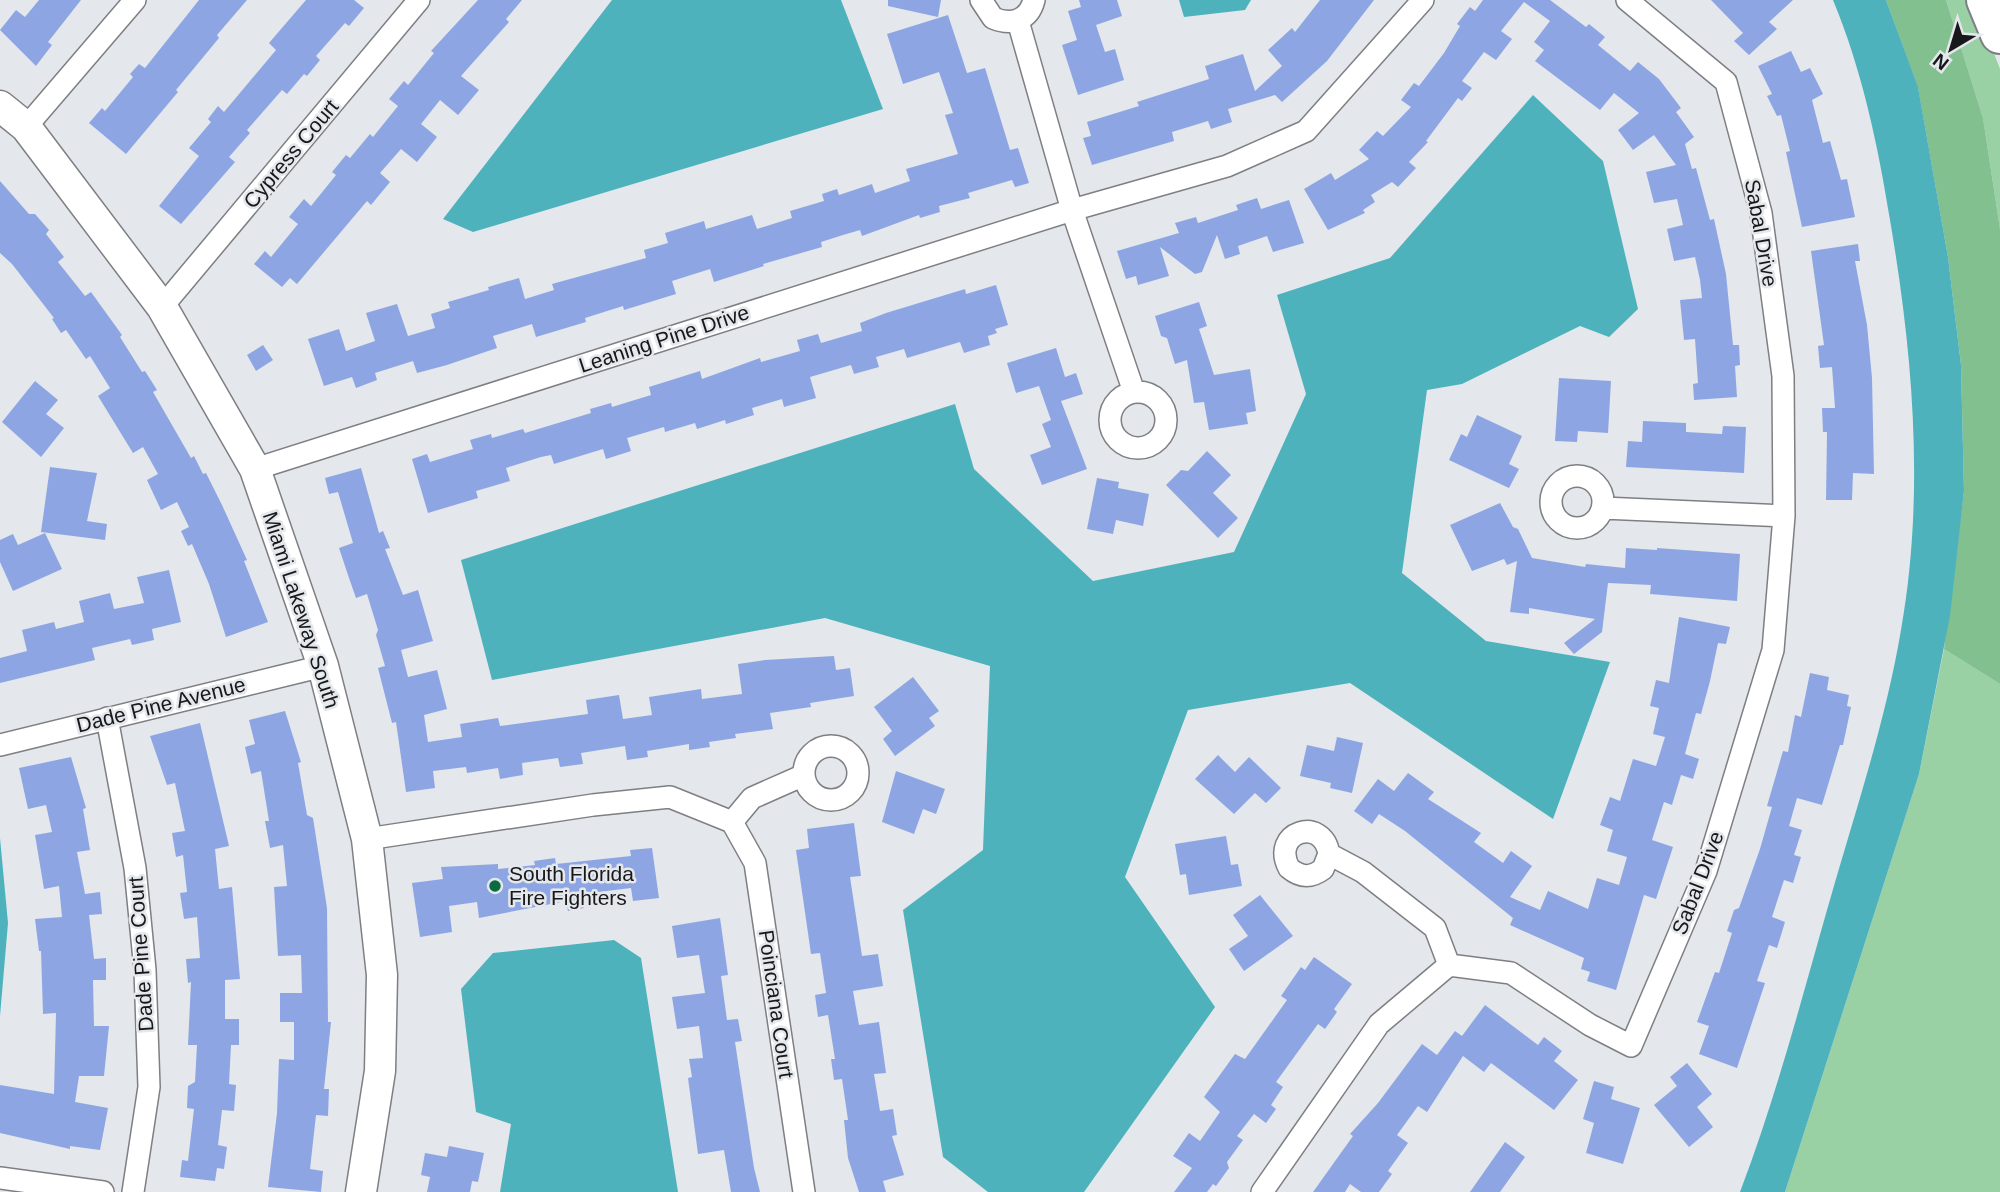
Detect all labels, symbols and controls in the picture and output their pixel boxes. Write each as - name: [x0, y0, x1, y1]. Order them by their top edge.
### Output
- north arrow: [1916, 14, 1986, 84]
- text: N: [1929, 50, 1953, 75]
- street label: Cypress Court: [239, 95, 343, 212]
- street label: Sabal Drive: [1741, 177, 1782, 288]
- street label: Leaning Pine Drive: [576, 300, 752, 377]
- street label: Miami Lakeway South: [259, 509, 344, 711]
- street label: Dade Pine Avenue: [74, 672, 248, 737]
- street label: Sabal Drive: [1667, 828, 1728, 938]
- place label: South Florida Fire Fighters: [509, 862, 634, 909]
- street label: Dade Pine Court: [124, 876, 157, 1032]
- marker: South Florida Fire Fighters: [487, 878, 503, 894]
- street label: Poinciana Court: [755, 928, 798, 1080]

